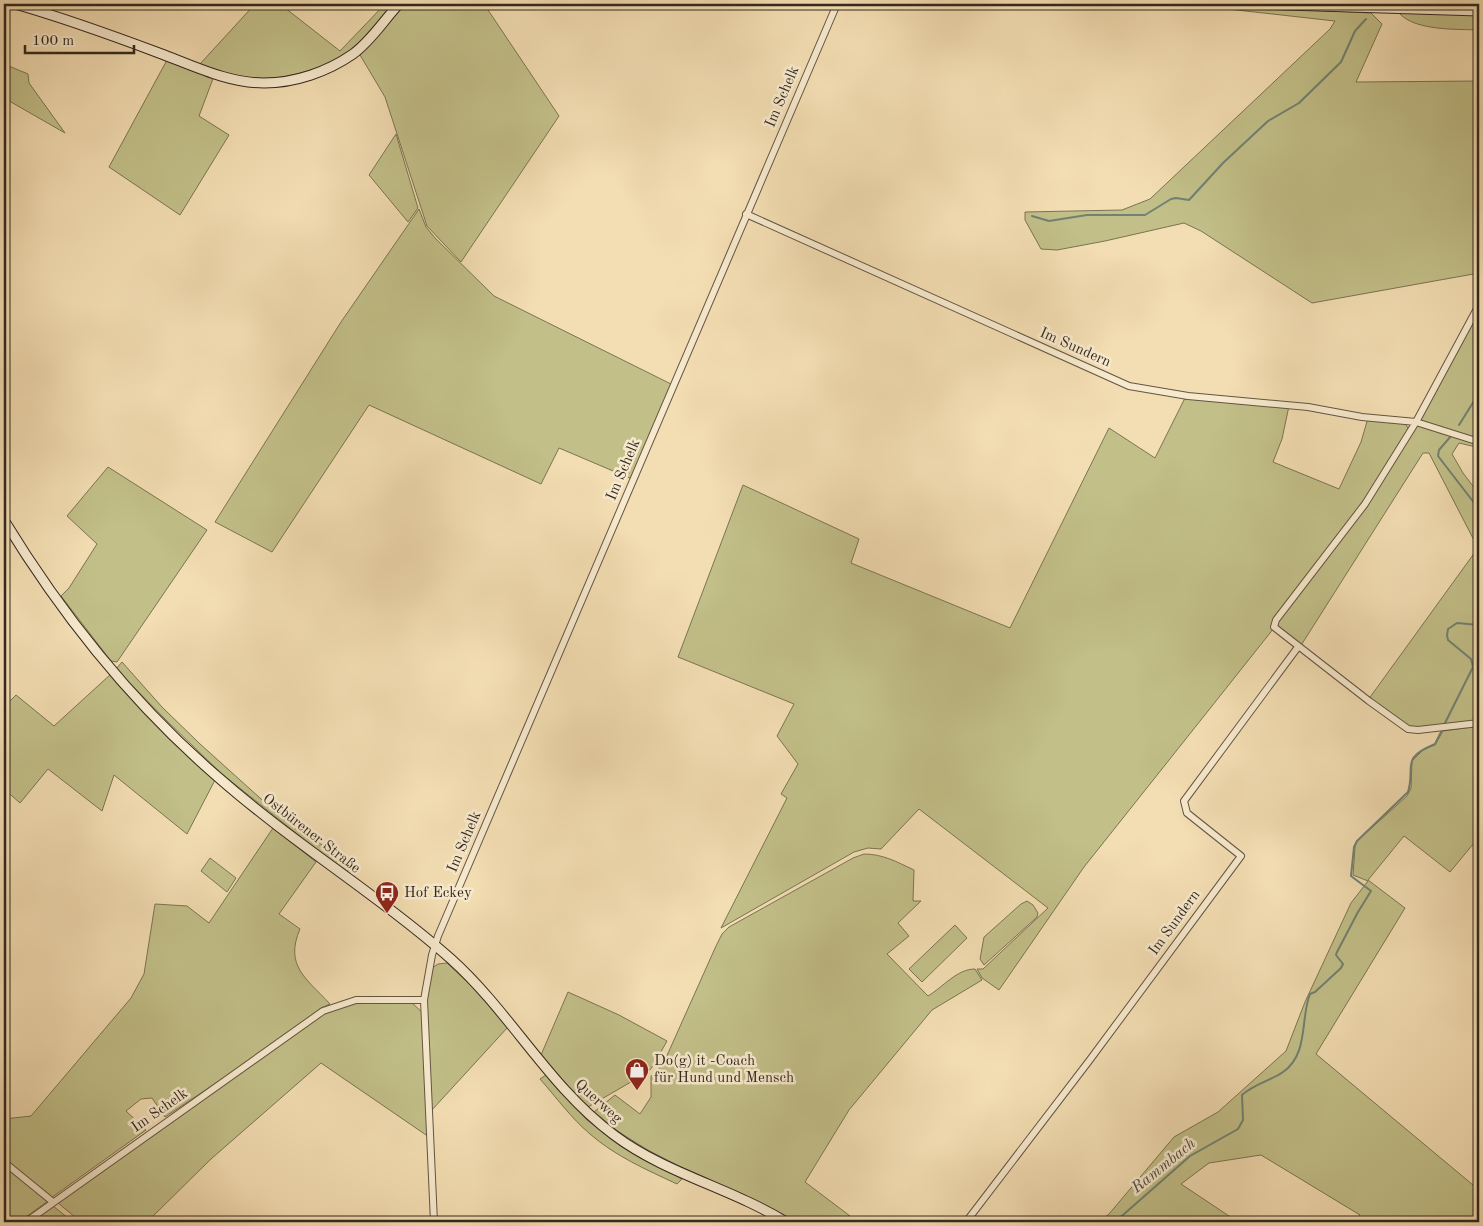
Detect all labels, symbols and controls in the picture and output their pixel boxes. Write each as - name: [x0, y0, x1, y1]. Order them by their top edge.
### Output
- scale bar: [25, 22, 134, 54]
- text: 100 m: [32, 34, 74, 49]
- street label: Im Schelk: [763, 64, 803, 130]
- street label: Im Sundern: [1037, 326, 1113, 370]
- street label: Im Schelk: [604, 437, 644, 503]
- street label: Ostbürener Straße: [259, 791, 363, 877]
- street label: Im Schelk: [445, 809, 485, 875]
- bus stop icon: Hof Eckey: [374, 880, 400, 914]
- place label: Hof Eckey: [404, 886, 472, 901]
- street label: Im Sundern: [1146, 888, 1204, 958]
- place label: Do(g) it -Coach für Hund und Mensch: [654, 1054, 794, 1086]
- shop icon: Do(g) it -Coach für Hund und Mensch: [624, 1057, 650, 1091]
- street label: Querweg: [572, 1077, 624, 1127]
- street label: Im Schelk: [129, 1086, 191, 1136]
- water label: Rammbach: [1128, 1136, 1199, 1197]

